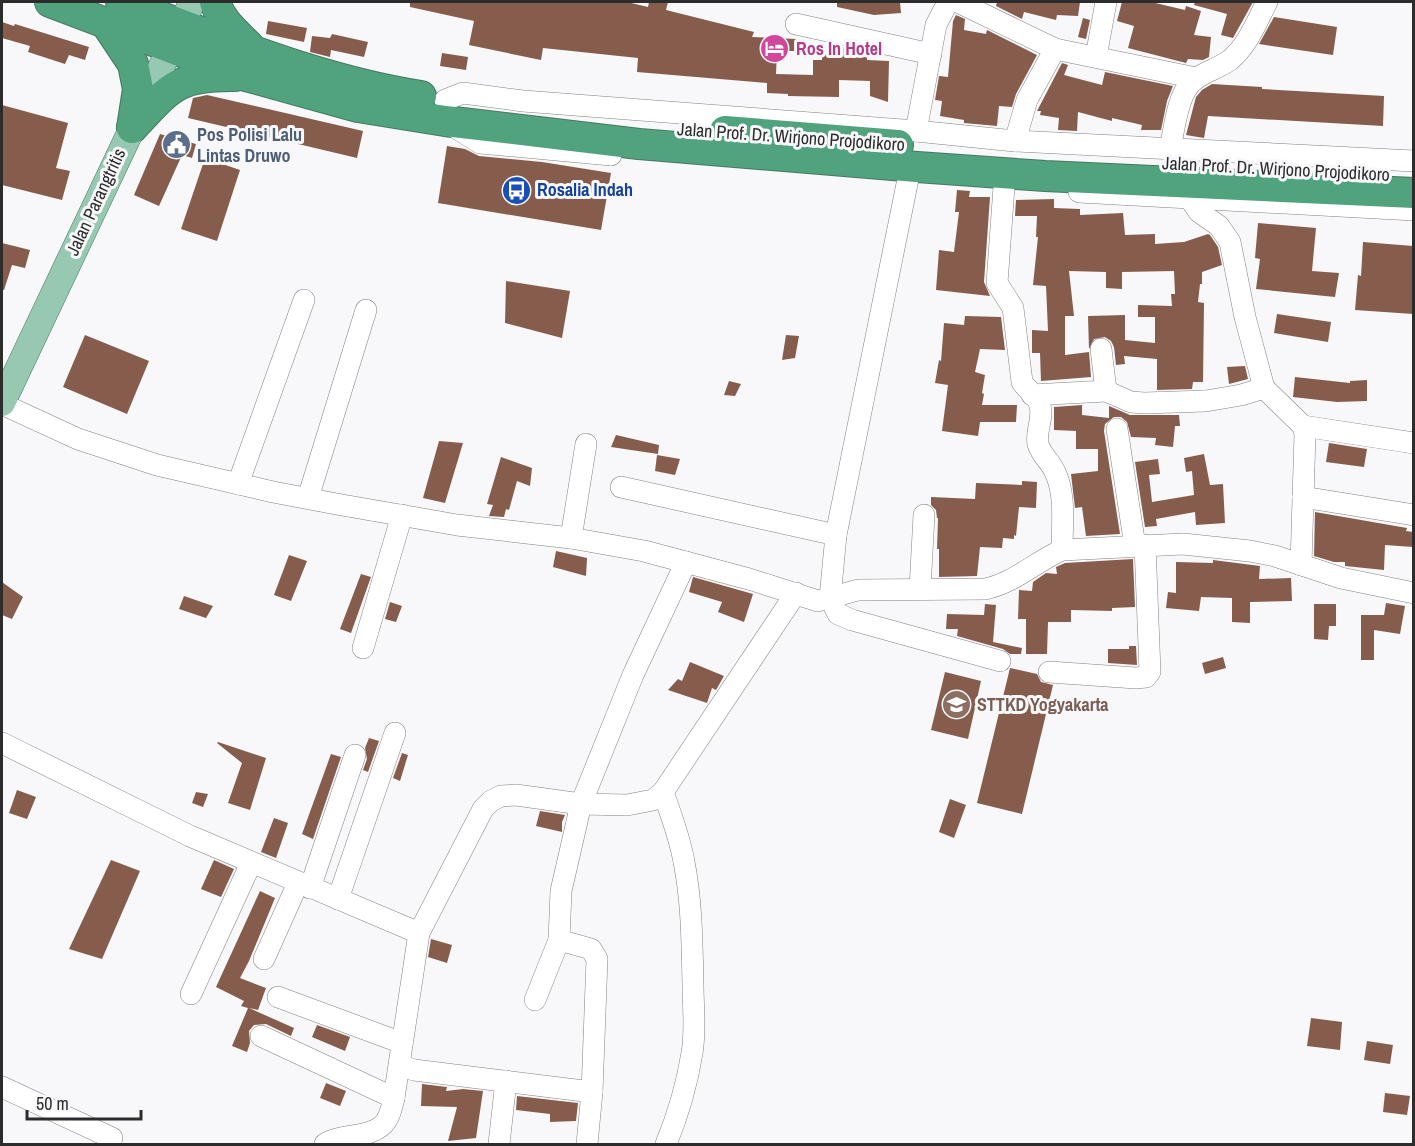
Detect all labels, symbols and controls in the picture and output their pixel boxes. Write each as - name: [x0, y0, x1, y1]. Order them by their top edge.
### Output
- hotel icon: Ros In Hotel: [759, 33, 791, 65]
- place label: Ros In Hotel: [796, 36, 882, 61]
- street label: Jalan Prof. Dr. Wirjono Projodikoro: [676, 116, 906, 157]
- place label: Pos Polisi Lalu Lintas Druwo: [197, 122, 302, 168]
- public building icon: Pos Polisi Lalu Lintas Druwo: [160, 129, 192, 161]
- street label: Jalan Parangtritis: [60, 144, 131, 259]
- street label: Jalan Prof. Dr. Wirjono Projodikoro: [1161, 150, 1391, 187]
- bus stop icon: Rosalia Indah: [500, 174, 532, 206]
- place label: Rosalia Indah: [537, 177, 633, 202]
- school or university icon: STTKD Yogyakarta: [940, 689, 972, 721]
- place label: STTKD Yogyakarta: [977, 692, 1109, 717]
- scale bar: [27, 1083, 141, 1121]
- text: 50 m: [36, 1091, 69, 1116]

